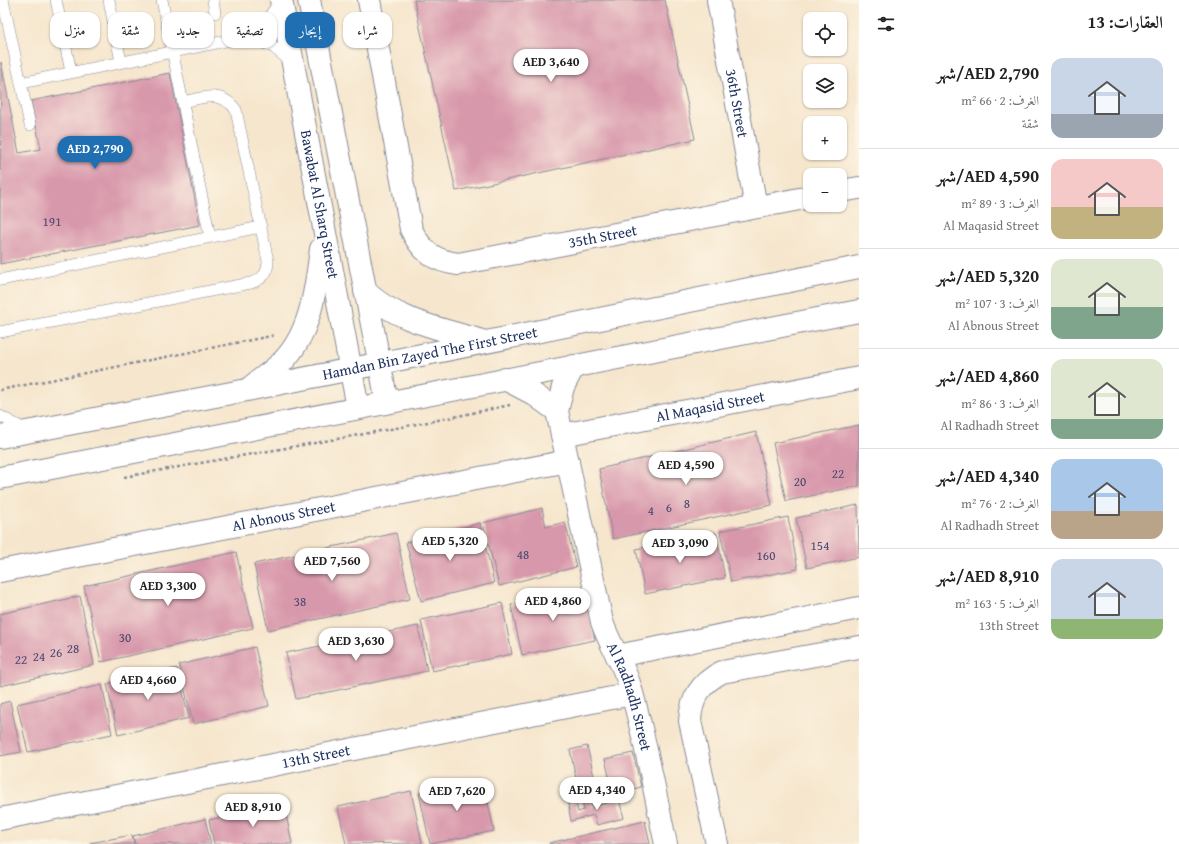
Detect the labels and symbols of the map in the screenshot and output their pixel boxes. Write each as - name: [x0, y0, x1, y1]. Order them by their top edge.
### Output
- pin: AED 3,640: [505, 49, 597, 83]
- street label: 36th Street: [721, 67, 754, 140]
- street label: Bawabat Al Sharq Street: [296, 128, 345, 281]
- pin: AED 2,790: [49, 136, 141, 170]
- house number: 191: [43, 212, 61, 231]
- street label: 35th Street: [567, 219, 639, 253]
- street label: Hamdan Bin Zayed The First Street: [320, 321, 540, 385]
- street label: Al Maqasid Street: [654, 385, 767, 427]
- pin: AED 4,590: [640, 452, 732, 486]
- house number: 22: [832, 464, 844, 483]
- house number: 20: [794, 472, 806, 491]
- house number: 8: [684, 494, 690, 513]
- street label: Al Abnous Street: [230, 495, 338, 536]
- house number: 6: [666, 498, 672, 517]
- house number: 4: [648, 501, 654, 520]
- pin: AED 5,320: [404, 528, 496, 562]
- pin: AED 3,090: [634, 530, 726, 564]
- house number: 154: [811, 536, 829, 555]
- house number: 48: [517, 545, 529, 564]
- house number: 160: [757, 546, 775, 565]
- pin: AED 7,560: [286, 548, 378, 582]
- pin: AED 3,300: [122, 573, 214, 607]
- pin: AED 4,860: [507, 588, 599, 622]
- house number: 38: [294, 592, 306, 611]
- house number: 30: [119, 628, 131, 647]
- pin: AED 3,630: [310, 628, 402, 662]
- street label: Al Radhadh Street: [602, 638, 657, 754]
- house number: 28: [67, 639, 79, 658]
- house number: 26: [50, 643, 62, 662]
- house number: 24: [33, 647, 45, 666]
- house number: 22: [15, 650, 27, 669]
- pin: AED 4,660: [102, 667, 194, 701]
- street label: 13th Street: [280, 739, 353, 773]
- pin: AED 4,340: [551, 777, 643, 811]
- pin: AED 7,620: [411, 778, 503, 812]
- pin: AED 8,910: [207, 794, 299, 828]

